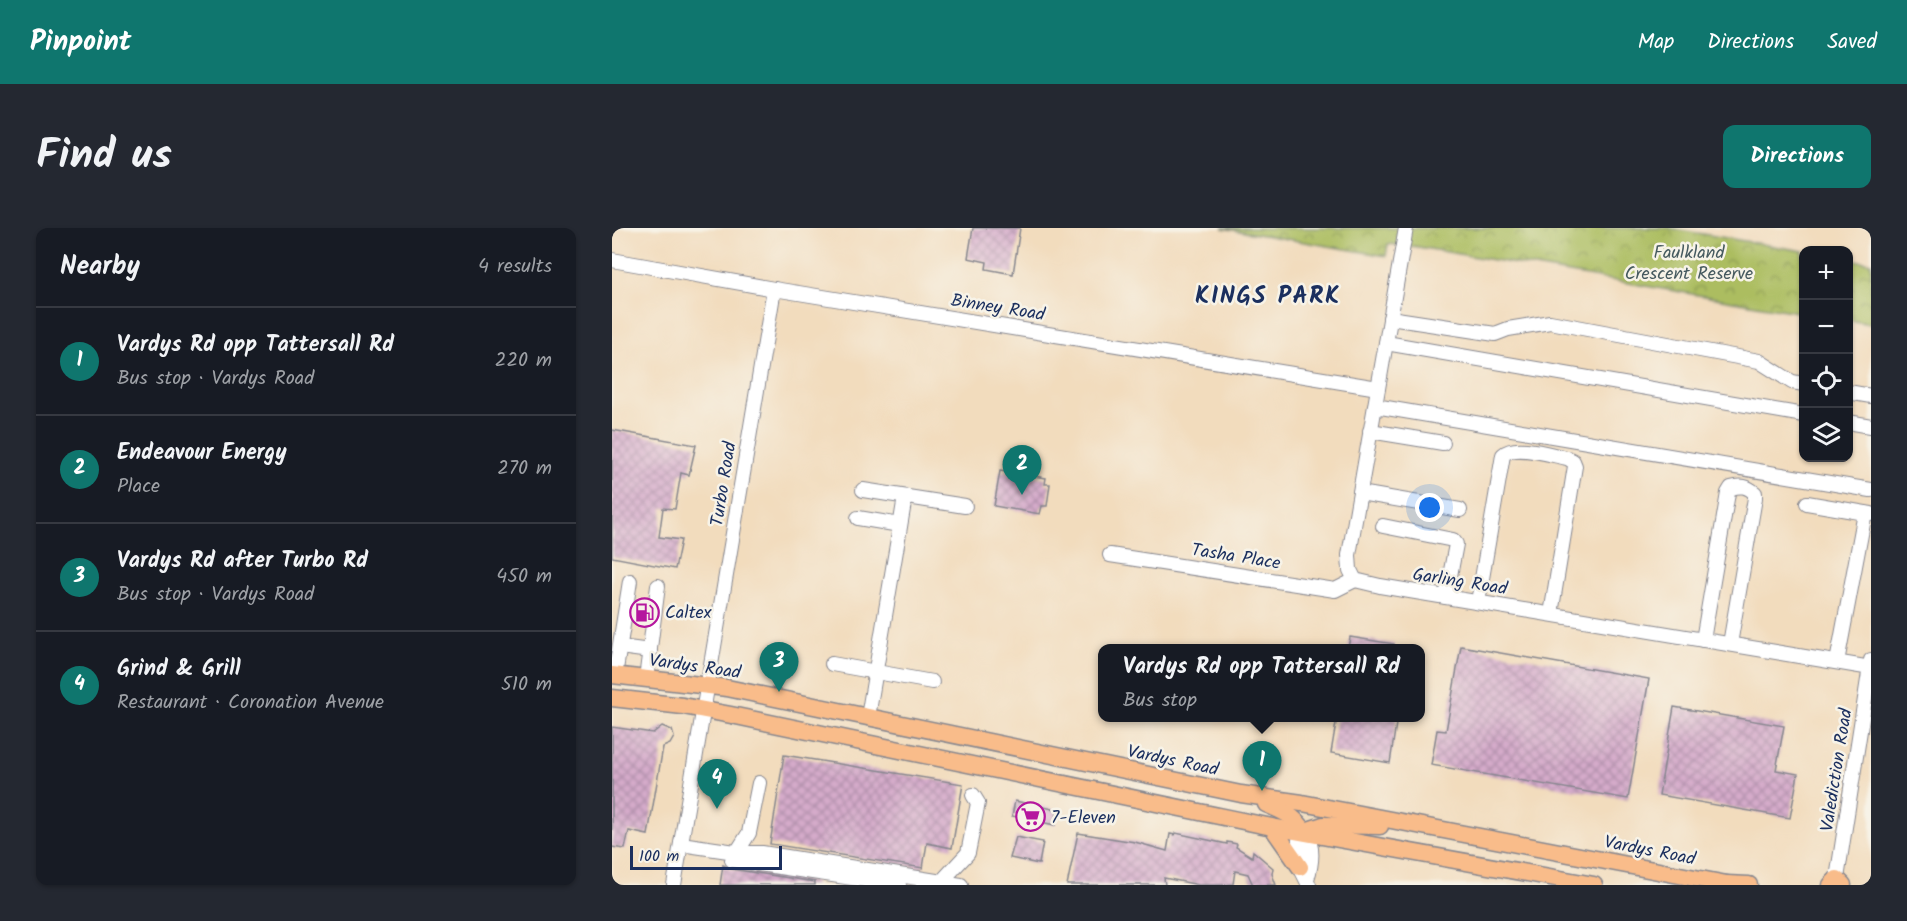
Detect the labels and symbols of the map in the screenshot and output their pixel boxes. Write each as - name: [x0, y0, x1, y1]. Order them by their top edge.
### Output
- park label: Faulkland Crescent Reserve: [1625, 239, 1753, 289]
- district label: KINGS PARK: [1195, 277, 1341, 316]
- street label: Binney Road: [949, 287, 1048, 330]
- street label: Turbo Road: [703, 439, 746, 529]
- pin: 2: [1002, 446, 1042, 495]
- your location: [1415, 493, 1444, 522]
- street label: Tasha Place: [1189, 536, 1282, 579]
- street label: Garling Road: [1410, 561, 1510, 604]
- fuel station icon: Caltex: [628, 596, 660, 628]
- place label: Caltex: [665, 599, 712, 628]
- pin: 3: [760, 642, 798, 692]
- street label: Vardys Road: [647, 647, 744, 688]
- street label: Valediction Road: [1813, 706, 1862, 834]
- street label: Vardys Road: [1124, 738, 1222, 785]
- pin: 1: [1242, 742, 1282, 791]
- pin: 4: [698, 760, 736, 809]
- supermarket icon: 7-Eleven: [1014, 801, 1046, 833]
- place label: 7-Eleven: [1051, 804, 1116, 833]
- street label: Vardys Road: [1602, 828, 1699, 875]
- scale bar: [630, 843, 782, 870]

